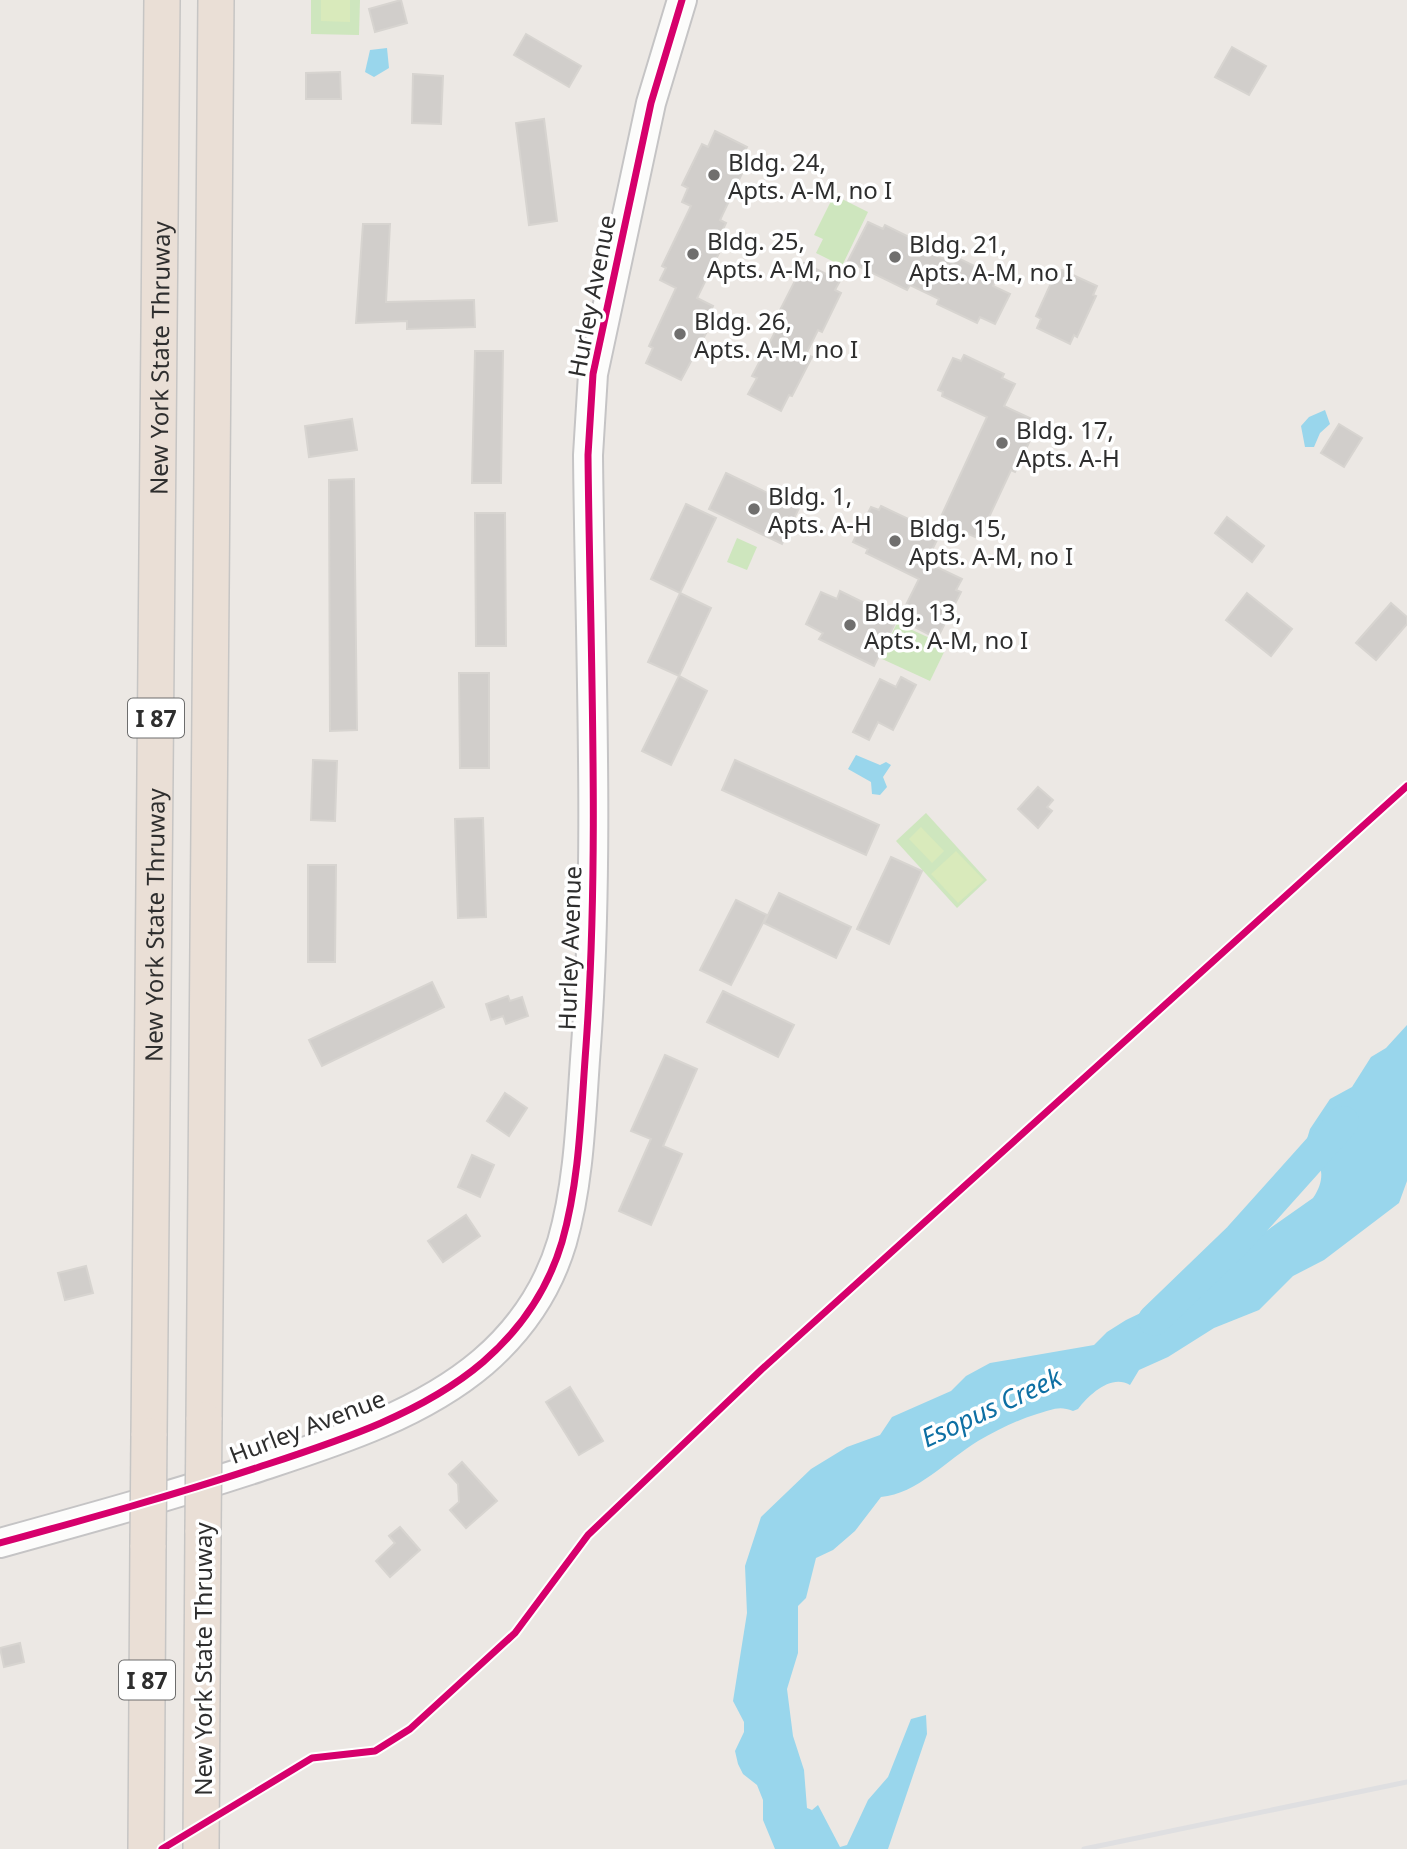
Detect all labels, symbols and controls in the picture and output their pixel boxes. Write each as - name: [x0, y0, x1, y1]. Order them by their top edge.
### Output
- place label: Bldg. 24, Apts. A-M, no I: [728, 145, 892, 206]
- marker: Bldg. 24, Apts. A-M, no I: [706, 167, 722, 183]
- street label: Hurley Avenue: [559, 212, 623, 380]
- street label: New York State Thruway: [141, 220, 177, 495]
- place label: Bldg. 25, Apts. A-M, no I: [707, 224, 871, 285]
- place label: Bldg. 21, Apts. A-M, no I: [909, 227, 1073, 288]
- marker: Bldg. 25, Apts. A-M, no I: [685, 246, 701, 262]
- marker: Bldg. 21, Apts. A-M, no I: [887, 249, 903, 265]
- place label: Bldg. 26, Apts. A-M, no I: [694, 304, 858, 365]
- marker: Bldg. 26, Apts. A-M, no I: [672, 326, 688, 342]
- place label: Bldg. 17, Apts. A-H: [1016, 413, 1120, 474]
- marker: Bldg. 17, Apts. A-H: [994, 435, 1010, 451]
- place label: Bldg. 1, Apts. A-H: [768, 479, 872, 540]
- marker: Bldg. 1, Apts. A-H: [746, 501, 762, 517]
- place label: Bldg. 15, Apts. A-M, no I: [909, 511, 1073, 572]
- marker: Bldg. 15, Apts. A-M, no I: [887, 533, 903, 549]
- place label: Bldg. 13, Apts. A-M, no I: [864, 595, 1028, 656]
- marker: Bldg. 13, Apts. A-M, no I: [842, 617, 858, 633]
- road number: I 87: [128, 698, 184, 738]
- street label: New York State Thruway: [136, 787, 171, 1062]
- street label: Hurley Avenue: [550, 865, 588, 1031]
- water label: Esopus Creek: [915, 1358, 1068, 1455]
- street label: Hurley Avenue: [224, 1381, 390, 1471]
- street label: New York State Thruway: [186, 1521, 219, 1796]
- road number: I 87: [119, 1660, 175, 1700]

